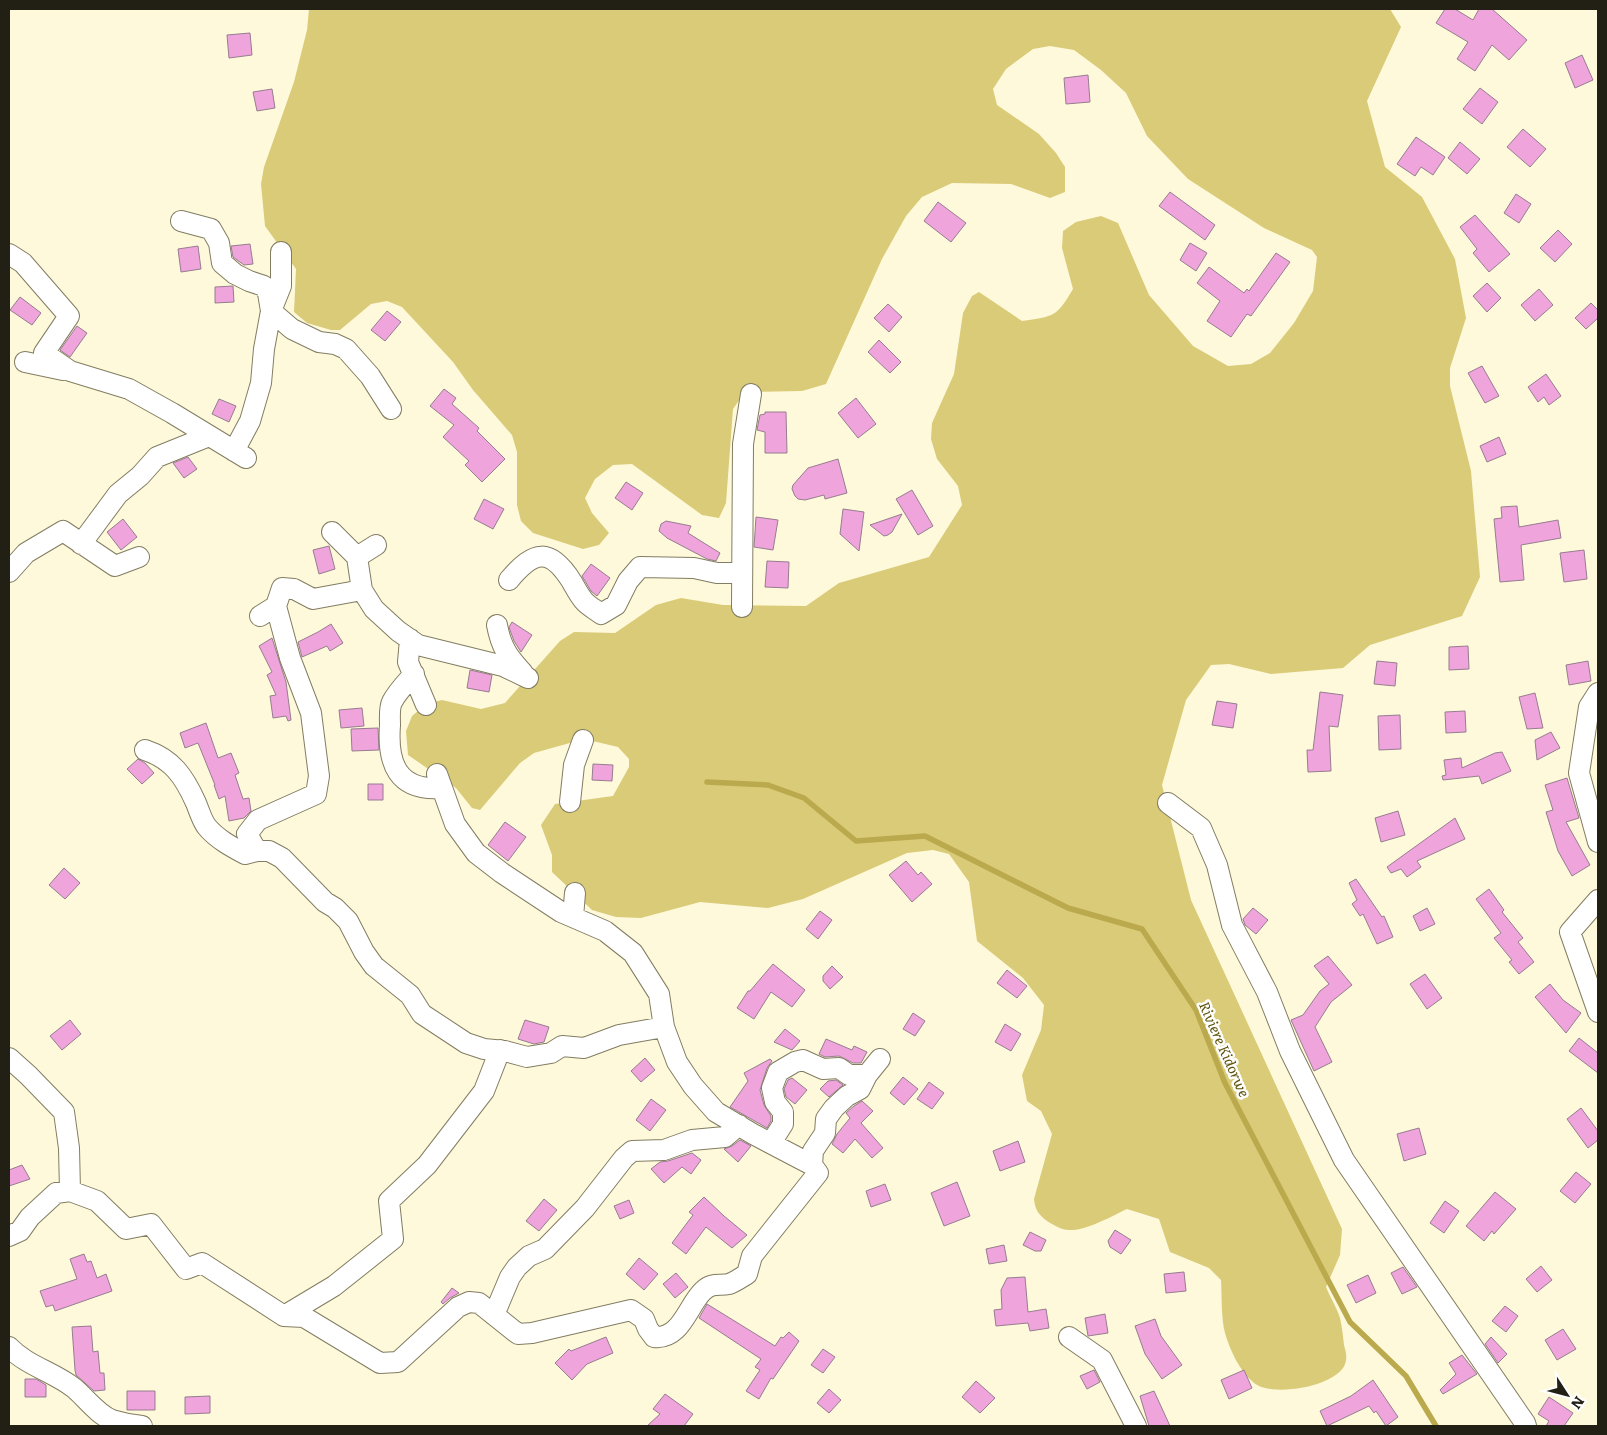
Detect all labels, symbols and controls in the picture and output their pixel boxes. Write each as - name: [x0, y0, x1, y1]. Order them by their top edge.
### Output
- water label: Riviere Kidorwe: [1195, 998, 1255, 1100]
- north arrow: [1542, 1370, 1592, 1420]
- text: N: [1567, 1393, 1590, 1414]

